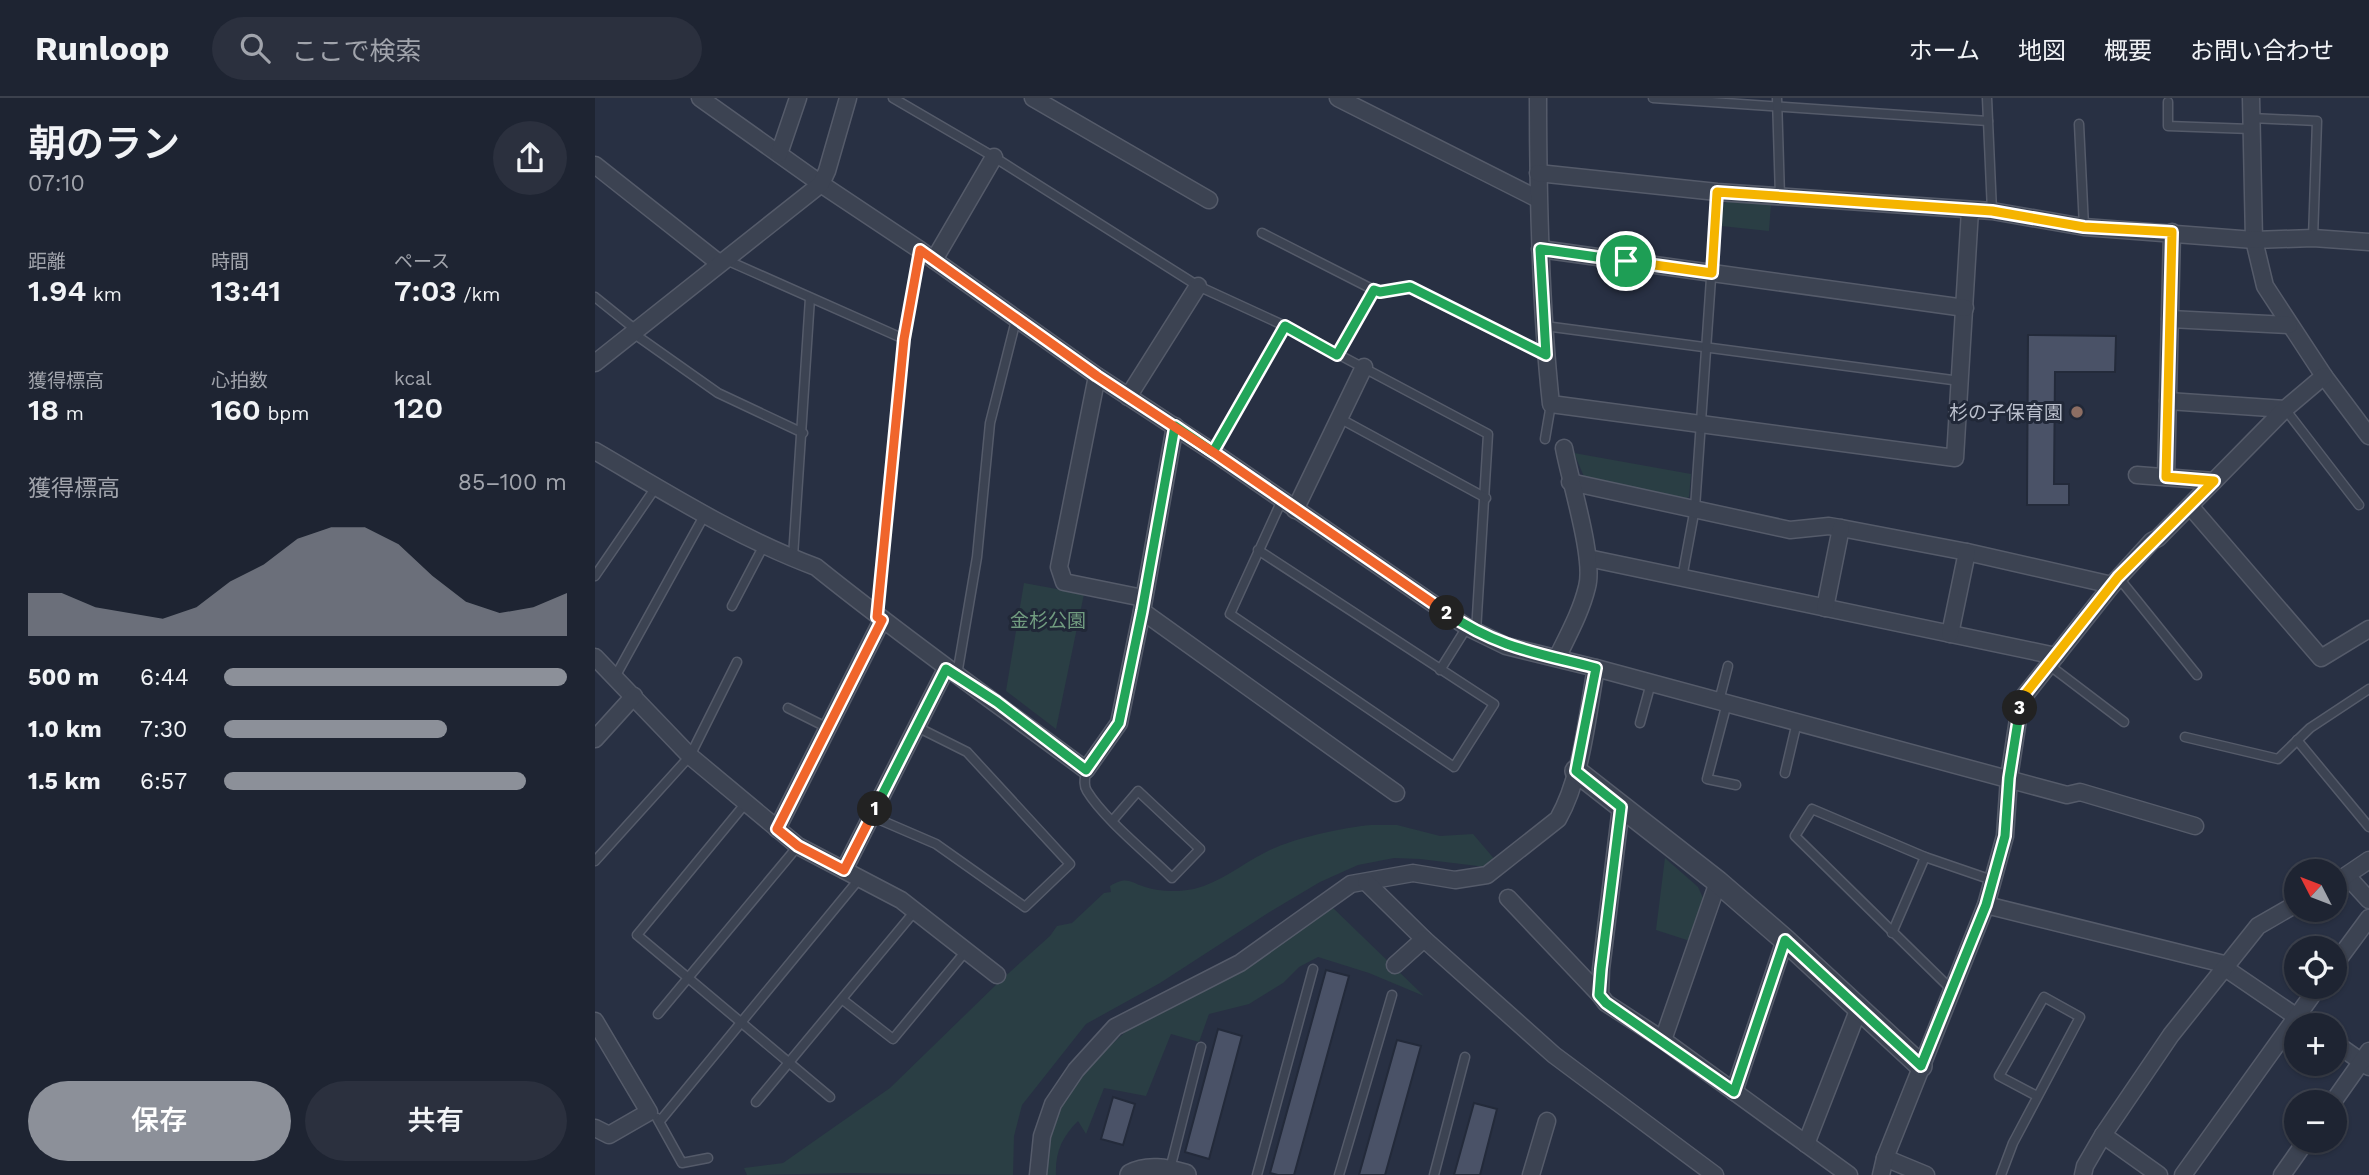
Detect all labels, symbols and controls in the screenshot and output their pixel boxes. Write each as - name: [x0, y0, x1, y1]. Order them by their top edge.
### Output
- search box: [212, 17, 702, 80]
- text: Runloop: [35, 29, 170, 68]
- icon: search: [236, 29, 274, 67]
- text: ここで検索: [292, 36, 422, 66]
- text: ホーム: [1909, 37, 1980, 65]
- text: 地図: [2018, 37, 2066, 65]
- text: 概要: [2104, 37, 2152, 65]
- text: お問い合わせ: [2190, 37, 2334, 65]
- button: share: [493, 121, 567, 195]
- text: 朝のラン: [28, 122, 180, 166]
- text: 07:10: [28, 170, 85, 197]
- pin: [1596, 231, 1656, 291]
- icon: arrive: [1607, 242, 1645, 280]
- text: 距離: [28, 250, 66, 273]
- text: 時間: [211, 250, 249, 273]
- text: ペース: [394, 250, 450, 273]
- text: 1.94: [28, 273, 86, 308]
- text: 13:41: [211, 273, 281, 308]
- text: 7:03: [394, 273, 457, 308]
- text: km: [86, 283, 122, 306]
- text: /km: [457, 283, 500, 306]
- text: kcal: [394, 367, 432, 390]
- text: 獲得標高: [28, 369, 104, 392]
- text: 心拍数: [211, 369, 268, 392]
- text: 120: [394, 390, 443, 425]
- text: 18: [28, 392, 59, 427]
- text: 160: [211, 392, 261, 427]
- place label: 杉の子保育園: [1949, 401, 2063, 424]
- text: m: [59, 402, 84, 425]
- text: bpm: [261, 402, 309, 425]
- marker: 杉の子保育園: [2069, 404, 2085, 420]
- text: 85–100 m: [458, 469, 567, 496]
- text: 獲得標高: [28, 475, 120, 502]
- pin: 2: [1429, 596, 1465, 630]
- text: 2: [1441, 601, 1452, 624]
- park label: 金杉公園: [1010, 609, 1086, 632]
- text: 500 m: [28, 664, 99, 691]
- text: 6:44: [140, 664, 189, 691]
- pin: 3: [2003, 690, 2037, 726]
- text: 3: [2014, 696, 2025, 719]
- text: 1.0 km: [28, 716, 102, 743]
- text: 7:30: [140, 716, 187, 743]
- text: 1.5 km: [28, 768, 101, 795]
- text: 6:57: [140, 768, 187, 795]
- pin: 1: [857, 792, 893, 826]
- text: 1: [870, 797, 879, 820]
- north arrow: [2284, 859, 2347, 922]
- map controls: [2284, 859, 2347, 1153]
- button: locate: [2284, 936, 2347, 999]
- button: +: [2284, 1013, 2347, 1076]
- button: 保存: [28, 1081, 291, 1161]
- button: 共有: [305, 1081, 567, 1161]
- button: −: [2284, 1090, 2347, 1153]

